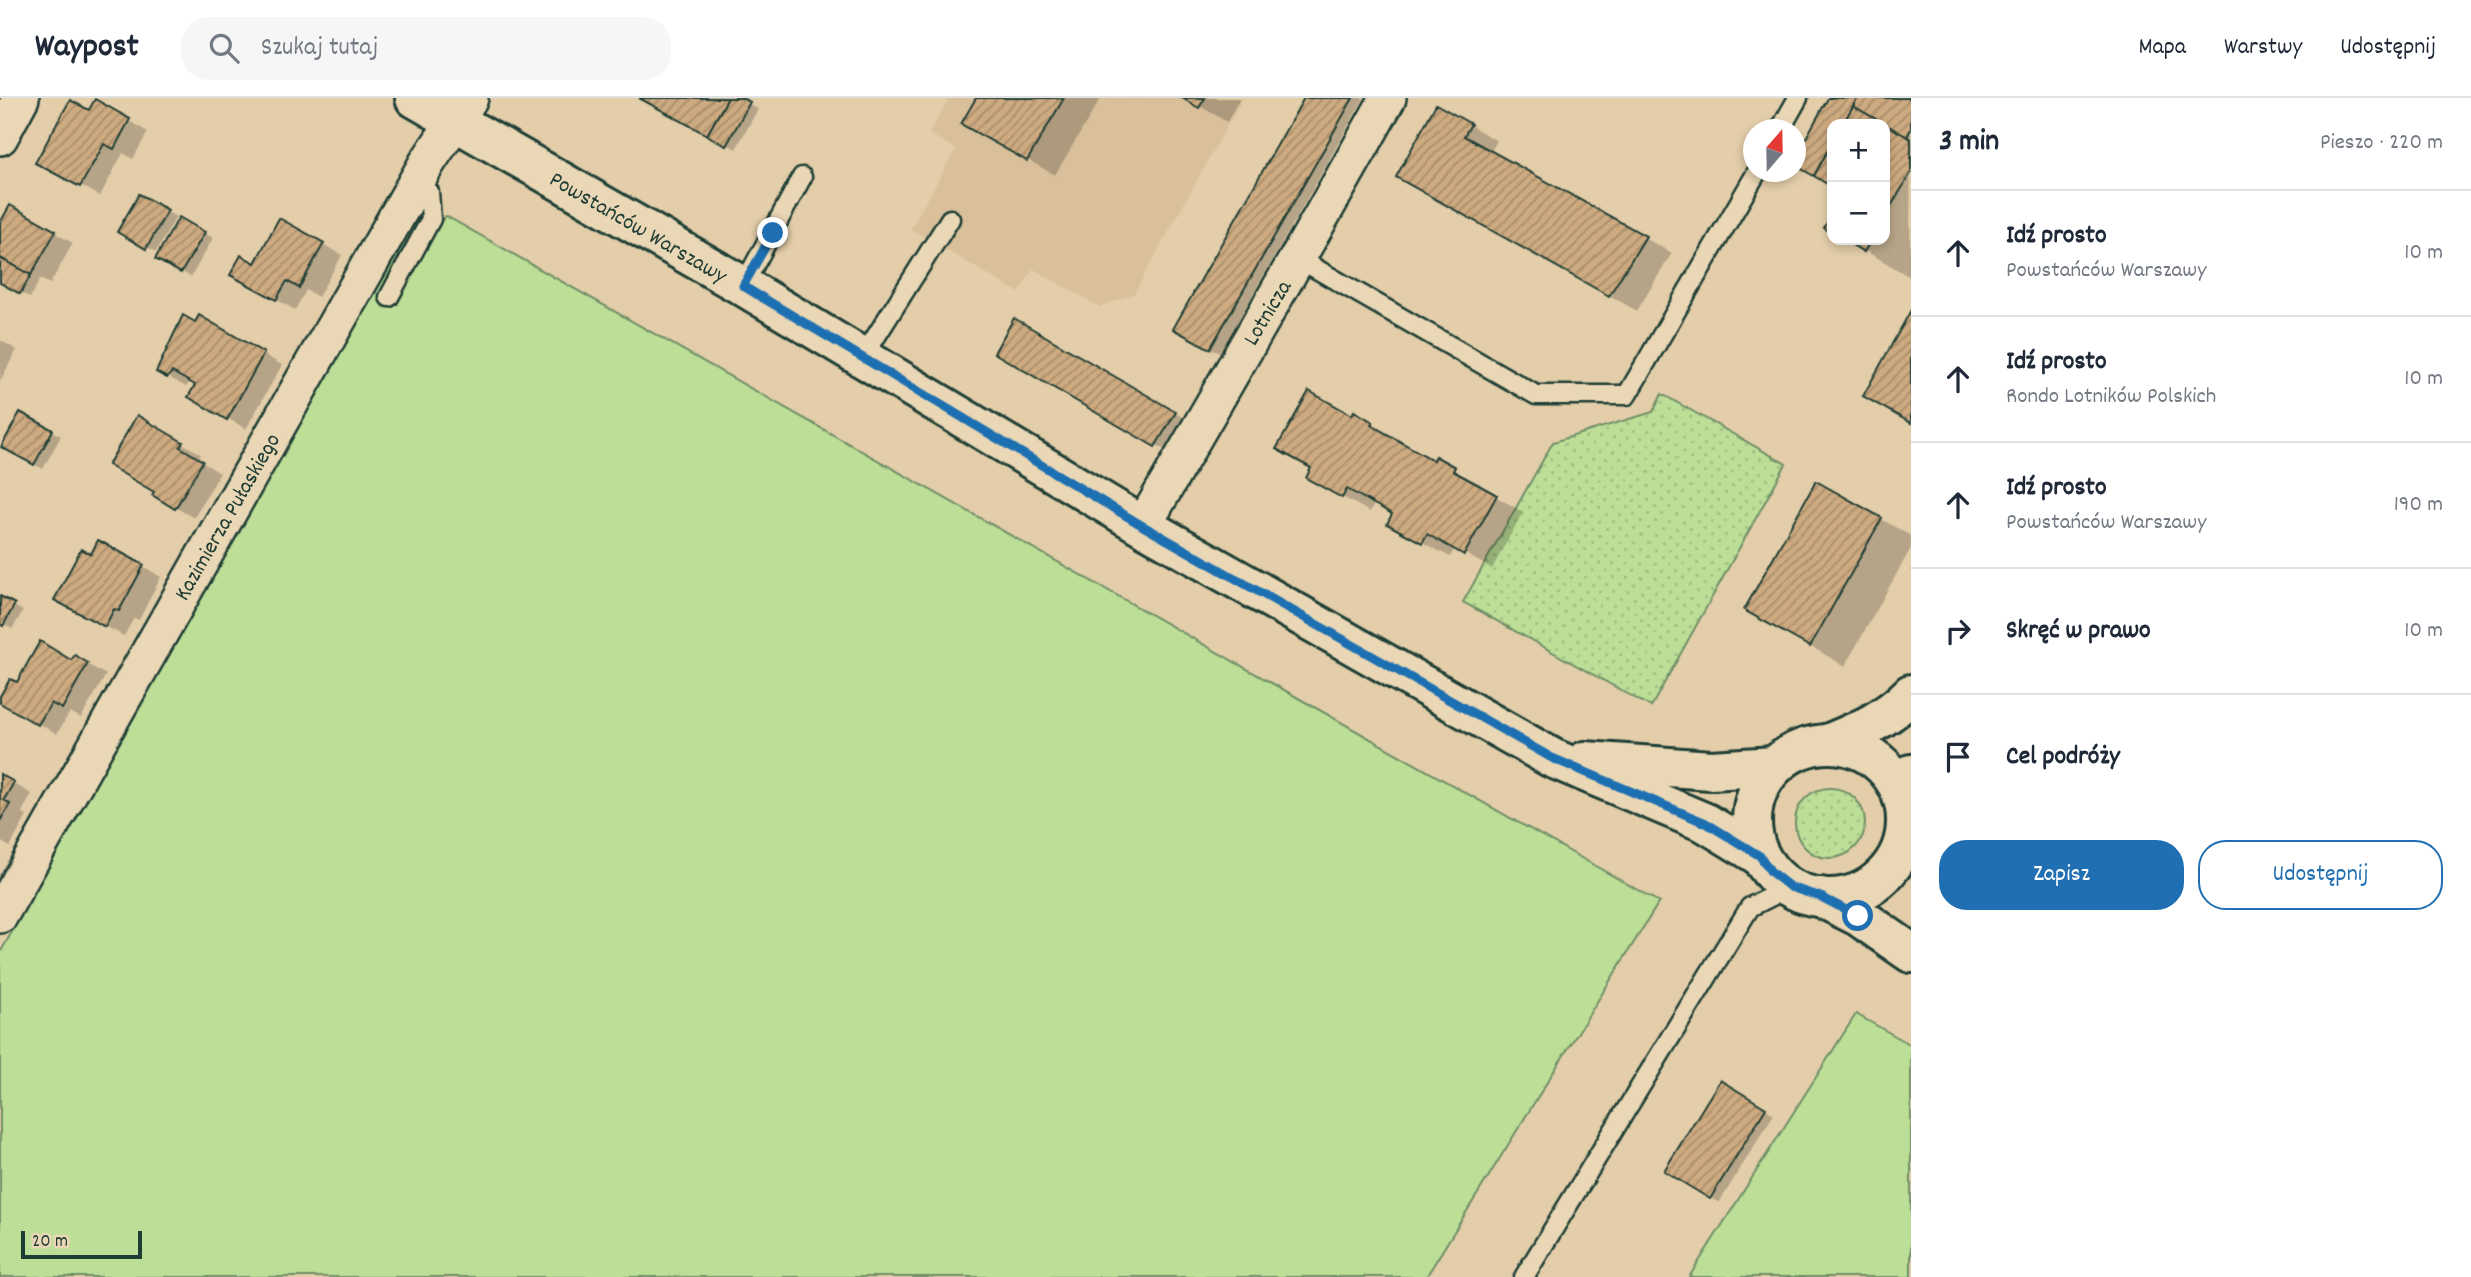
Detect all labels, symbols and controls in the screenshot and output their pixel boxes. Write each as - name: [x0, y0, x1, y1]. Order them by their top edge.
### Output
- search box: [181, 17, 671, 80]
- text: Waypost: [35, 25, 139, 72]
- icon: search: [205, 29, 243, 67]
- text: Szukaj tutaj: [261, 30, 378, 67]
- text: Mapa: [2138, 31, 2186, 65]
- text: Warstwy: [2224, 31, 2302, 65]
- text: Udostępnij: [2340, 31, 2436, 65]
- north arrow: [1743, 119, 1806, 182]
- map controls: [1827, 119, 1890, 245]
- button: +: [1827, 119, 1890, 182]
- text: 3 min: [1939, 122, 1999, 165]
- text: Pieszo · 220 m: [2320, 127, 2443, 160]
- street label: Powstańców Warszawy: [542, 165, 733, 294]
- button: −: [1827, 182, 1890, 245]
- route end: [757, 217, 788, 248]
- text: Idź prosto: [2006, 218, 2107, 255]
- icon: ahead: [1939, 234, 1977, 272]
- text: 10 m: [2404, 237, 2443, 270]
- text: Powstańców Warszawy: [2006, 255, 2207, 288]
- street label: Lotnicza: [1236, 274, 1302, 353]
- text: Idź prosto: [2006, 344, 2107, 381]
- icon: ahead: [1939, 360, 1977, 398]
- text: 10 m: [2404, 363, 2443, 396]
- text: Rondo Lotników Polskich: [2006, 381, 2216, 414]
- street label: Kazimierza Pułaskiego: [168, 428, 290, 608]
- text: Idź prosto: [2006, 470, 2107, 507]
- icon: ahead: [1939, 486, 1977, 524]
- text: 190 m: [2394, 489, 2443, 522]
- text: Powstańców Warszawy: [2006, 507, 2207, 540]
- icon: right: [1939, 612, 1977, 650]
- text: Skręć w prawo: [2006, 613, 2150, 650]
- text: 10 m: [2404, 615, 2443, 648]
- icon: arrive: [1939, 738, 1977, 776]
- text: Cel podróży: [2006, 739, 2120, 776]
- button: Zapisz: [1939, 840, 2184, 910]
- button: Udostępnij: [2198, 840, 2443, 910]
- route start: [1842, 900, 1873, 931]
- scale bar: [21, 1228, 142, 1260]
- text: 20 m: [32, 1229, 68, 1256]

